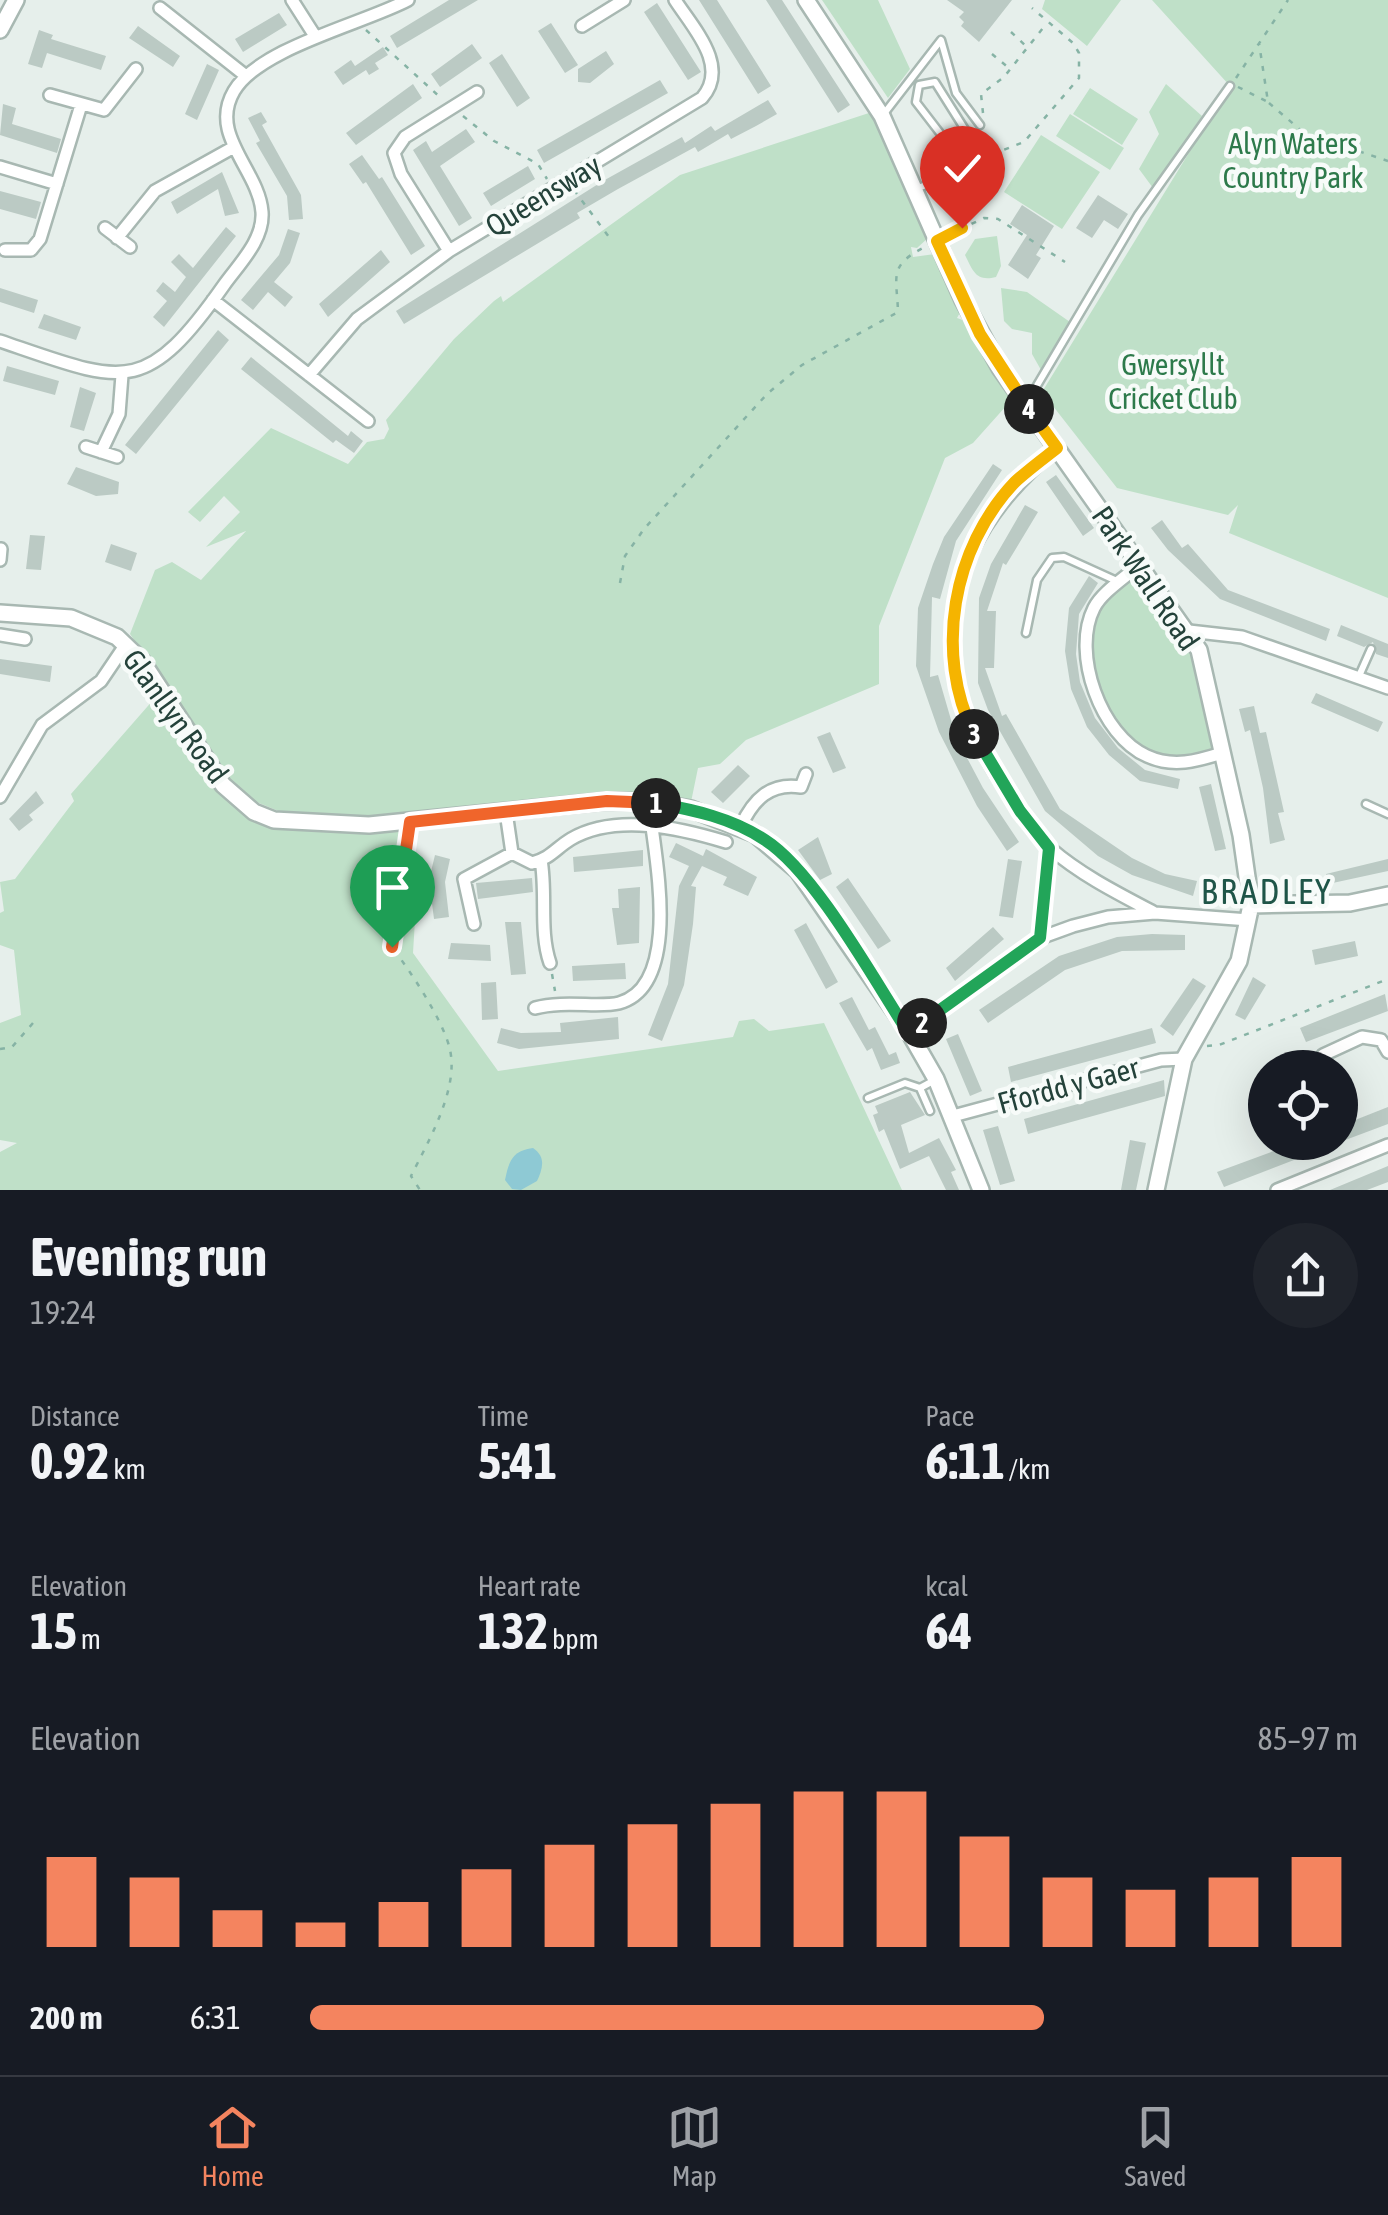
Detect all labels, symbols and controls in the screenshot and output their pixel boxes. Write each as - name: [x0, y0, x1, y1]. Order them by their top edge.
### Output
- pin: [920, 126, 1005, 229]
- park label: Alyn Waters Country Park: [1223, 126, 1363, 194]
- icon: check: [935, 141, 990, 196]
- street label: Queensway: [479, 147, 607, 243]
- park label: Gwersyllt Cricket Club: [1108, 347, 1238, 415]
- pin: 4: [1004, 384, 1054, 434]
- text: 4: [1022, 393, 1036, 425]
- street label: Park Wall Road: [1085, 500, 1207, 656]
- street label: Glanllyn Road: [116, 643, 236, 789]
- pin: 3: [949, 709, 999, 759]
- text: 3: [967, 718, 981, 750]
- pin: 1: [631, 778, 681, 828]
- text: 1: [649, 787, 663, 819]
- pin: [350, 845, 435, 948]
- icon: arrive: [365, 860, 420, 915]
- district label: BRADLEY: [1201, 871, 1333, 911]
- pin: 2: [897, 998, 947, 1048]
- text: 2: [915, 1007, 929, 1039]
- street label: Ffordd y Gaer: [994, 1050, 1143, 1120]
- map controls: [1248, 1050, 1358, 1160]
- button: locate: [1248, 1050, 1358, 1160]
- button: share: [1253, 1223, 1358, 1328]
- text: Evening run: [30, 1225, 267, 1288]
- text: 19:24: [30, 1294, 96, 1331]
- text: Distance: [30, 1400, 120, 1432]
- text: Time: [478, 1400, 529, 1432]
- text: Pace: [925, 1400, 975, 1432]
- text: 0.92: [30, 1432, 109, 1490]
- text: 5:41: [478, 1432, 557, 1490]
- text: 6:11: [925, 1432, 1005, 1490]
- text: km: [109, 1453, 146, 1485]
- text: /km: [1005, 1453, 1051, 1485]
- text: Elevation: [30, 1570, 127, 1602]
- text: Heart rate: [478, 1570, 581, 1602]
- text: kcal: [925, 1570, 968, 1602]
- text: 15: [30, 1602, 77, 1660]
- text: 132: [478, 1602, 548, 1660]
- text: 64: [925, 1602, 972, 1660]
- text: m: [77, 1623, 101, 1655]
- text: bpm: [548, 1623, 599, 1655]
- text: Elevation: [30, 1720, 141, 1757]
- text: 85–97 m: [1258, 1720, 1358, 1757]
- text: 200 m: [30, 1999, 103, 2036]
- text: 6:31: [190, 1999, 241, 2036]
- tab: Home: [201, 2100, 264, 2192]
- tab: Map: [667, 2100, 722, 2192]
- tab: Saved: [1125, 2100, 1187, 2192]

